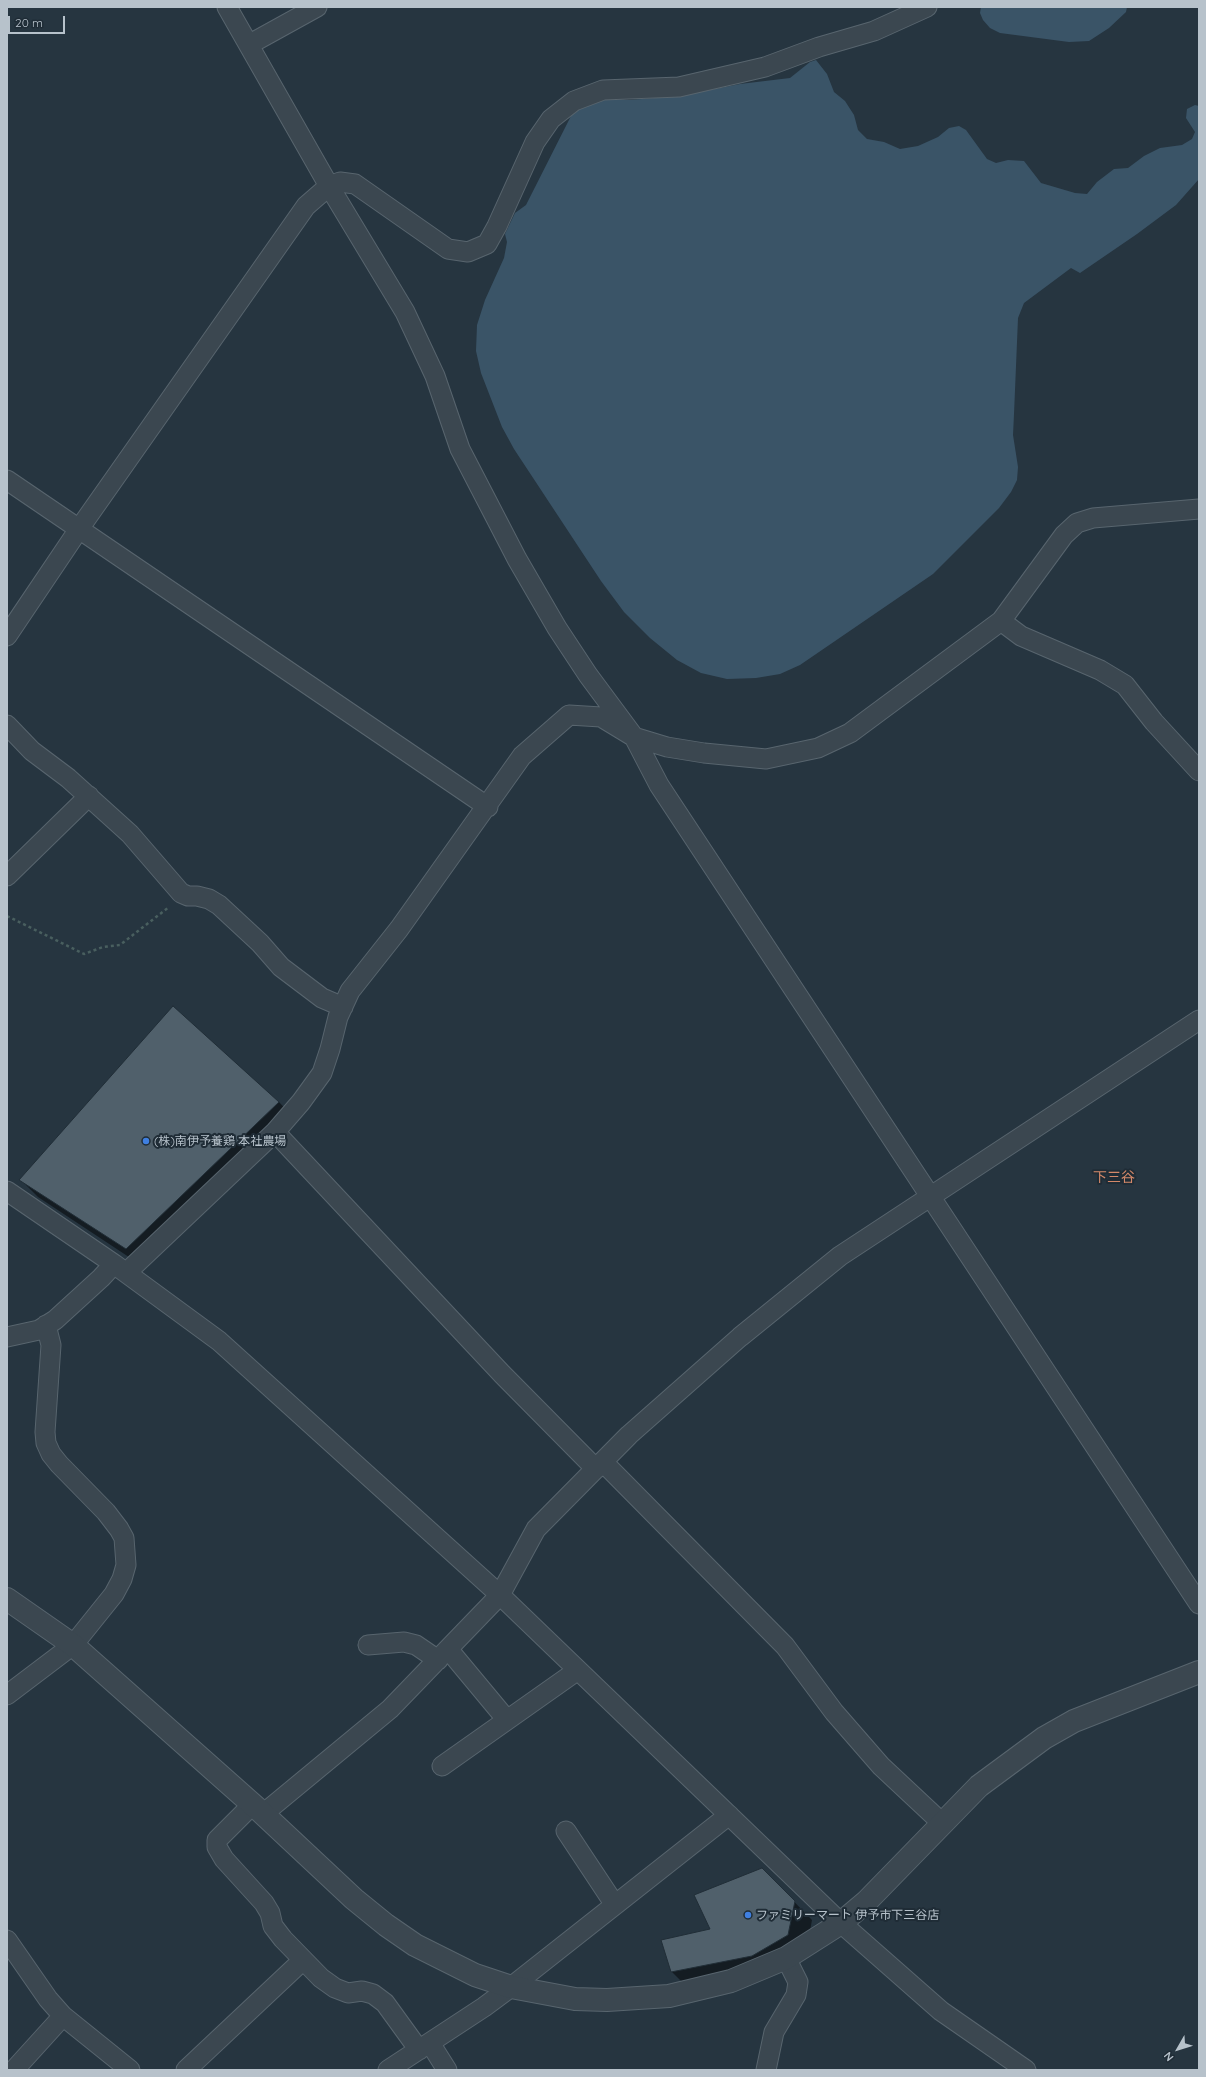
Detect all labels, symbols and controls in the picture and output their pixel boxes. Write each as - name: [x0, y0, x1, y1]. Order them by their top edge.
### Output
- scale bar: [10, 8, 67, 34]
- text: 20 m: [15, 15, 43, 30]
- place label: (株)南伊予養鶏 本社農場: [154, 1134, 286, 1148]
- marker: (株)南伊予養鶏 本社農場: [141, 1136, 151, 1146]
- district label: 下三谷: [1093, 1170, 1135, 1186]
- place label: ファミリーマート 伊予市下三谷店: [756, 1908, 939, 1922]
- marker: ファミリーマート 伊予市下三谷店: [743, 1910, 753, 1920]
- north arrow: [1158, 2029, 1198, 2069]
- text: N: [1161, 2049, 1177, 2064]

